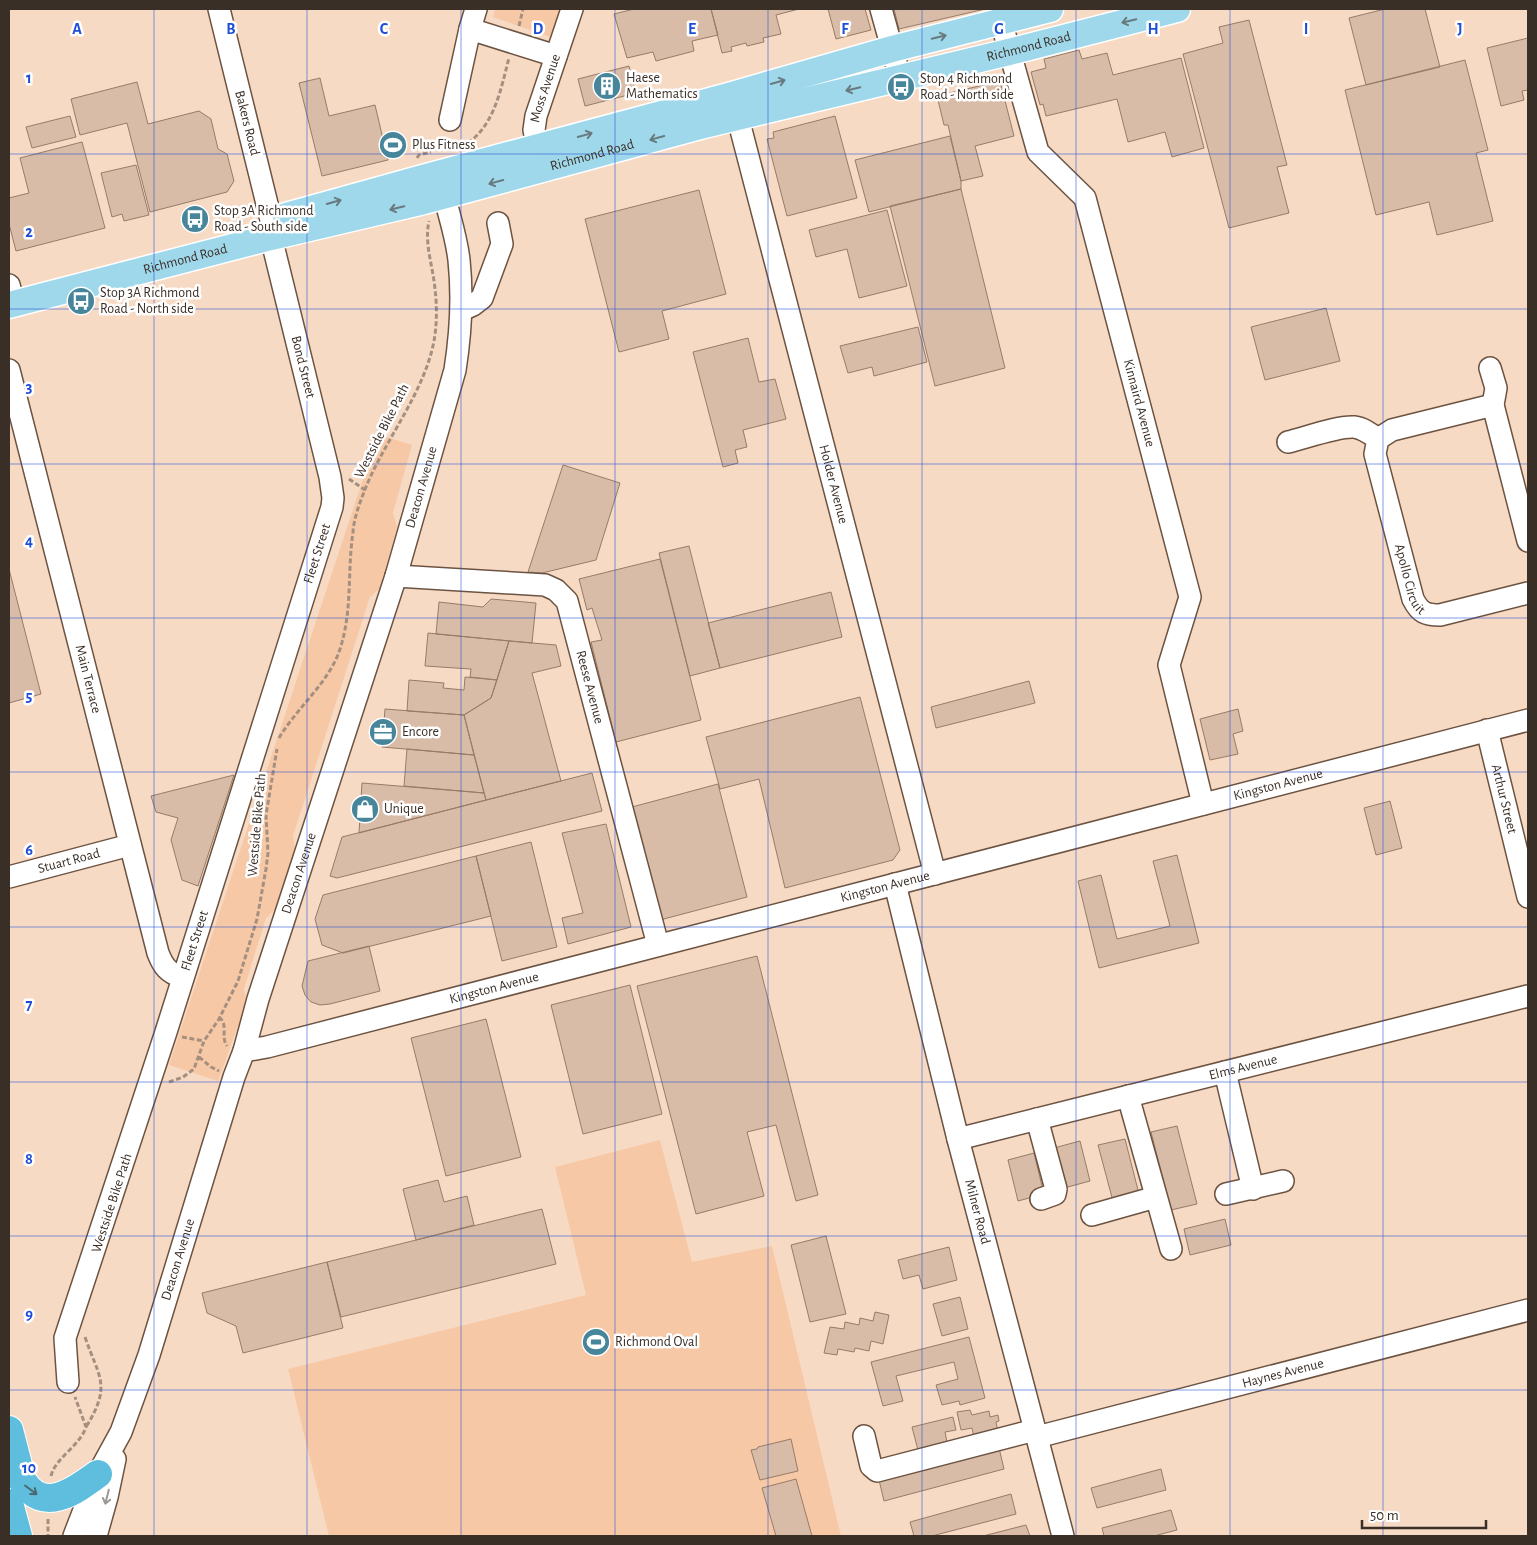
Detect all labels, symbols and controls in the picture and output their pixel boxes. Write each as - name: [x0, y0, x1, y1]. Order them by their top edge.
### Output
- one-way arrow: [1122, 17, 1138, 26]
- text: A: [72, 21, 82, 37]
- text: B: [226, 21, 236, 37]
- text: C: [380, 21, 389, 37]
- text: D: [533, 21, 544, 37]
- text: E: [688, 21, 696, 37]
- text: F: [841, 21, 849, 37]
- text: G: [994, 21, 1004, 37]
- text: H: [1147, 21, 1159, 37]
- text: I: [1304, 21, 1308, 37]
- text: J: [1457, 21, 1463, 37]
- street label: Richmond Road: [985, 29, 1072, 64]
- one-way arrow: [930, 32, 946, 41]
- street label: Moss Avenue: [528, 52, 563, 123]
- text: 1: [26, 70, 32, 86]
- building icon: Haese Mathematics: [592, 71, 622, 101]
- place label: Haese Mathematics: [626, 71, 698, 101]
- bus stop icon: Stop 4 Richmond Road - North side: [886, 72, 916, 102]
- place label: Stop 4 Richmond Road - North side: [920, 72, 1014, 102]
- one-way arrow: [770, 76, 786, 86]
- one-way arrow: [846, 85, 862, 94]
- street label: Bakers Road: [232, 89, 262, 157]
- sports icon: Plus Fitness: [378, 130, 408, 160]
- one-way arrow: [577, 130, 593, 139]
- one-way arrow: [650, 134, 666, 143]
- street label: Richmond Road: [549, 137, 636, 173]
- place label: Plus Fitness: [412, 138, 475, 152]
- one-way arrow: [489, 177, 505, 187]
- one-way arrow: [326, 197, 342, 207]
- one-way arrow: [389, 203, 405, 213]
- bus stop icon: Stop 3A Richmond Road - South side: [180, 204, 210, 234]
- place label: Stop 3A Richmond Road - South side: [214, 204, 313, 234]
- text: 2: [25, 224, 33, 240]
- street label: Richmond Road: [142, 242, 229, 277]
- bus stop icon: Stop 3A Richmond Road - North side: [66, 286, 96, 316]
- place label: Stop 3A Richmond Road - North side: [100, 286, 199, 316]
- street label: Bond Street: [288, 334, 318, 400]
- street label: Kinnaird Avenue: [1121, 358, 1157, 449]
- text: 3: [26, 379, 33, 395]
- street label: Westside Bike Path: [352, 382, 412, 480]
- street label: Holder Avenue: [816, 443, 850, 525]
- street label: Deacon Avenue: [403, 445, 440, 530]
- street label: Fleet Street: [301, 521, 333, 585]
- text: 4: [25, 533, 33, 549]
- street label: Apollo Circuit: [1392, 542, 1428, 618]
- street label: Main Terrace: [73, 643, 103, 715]
- street label: Reese Avenue: [573, 649, 606, 725]
- text: 5: [26, 688, 33, 704]
- office icon: Encore: [368, 717, 398, 747]
- place label: Encore: [402, 725, 439, 739]
- street label: Arthur Street: [1489, 763, 1519, 836]
- street label: Kingston Avenue: [1232, 766, 1324, 803]
- street label: Westside Bike Path: [246, 773, 268, 877]
- shop icon: Unique: [350, 794, 380, 824]
- place label: Unique: [384, 802, 424, 816]
- street label: Deacon Avenue: [279, 831, 319, 916]
- text: 6: [25, 842, 33, 858]
- street label: Stuart Road: [36, 846, 102, 876]
- street label: Kingston Avenue: [839, 868, 931, 905]
- street label: Fleet Street: [179, 908, 211, 973]
- street label: Kingston Avenue: [448, 970, 540, 1006]
- text: 7: [26, 997, 33, 1013]
- street label: Elms Avenue: [1208, 1052, 1279, 1083]
- text: 8: [25, 1151, 33, 1167]
- street label: Westside Bike Path: [89, 1152, 135, 1254]
- street label: Milner Road: [962, 1178, 993, 1246]
- street label: Deacon Avenue: [159, 1217, 197, 1302]
- text: 9: [25, 1306, 33, 1322]
- sports icon: Richmond Oval: [581, 1327, 611, 1357]
- place label: Richmond Oval: [615, 1335, 698, 1349]
- street label: Haynes Avenue: [1241, 1356, 1325, 1391]
- text: 10: [22, 1460, 36, 1476]
- one-way arrow: [24, 1485, 38, 1495]
- one-way arrow: [102, 1488, 111, 1504]
- scale bar: [1362, 1498, 1486, 1530]
- text: 50 m: [1370, 1508, 1399, 1523]

